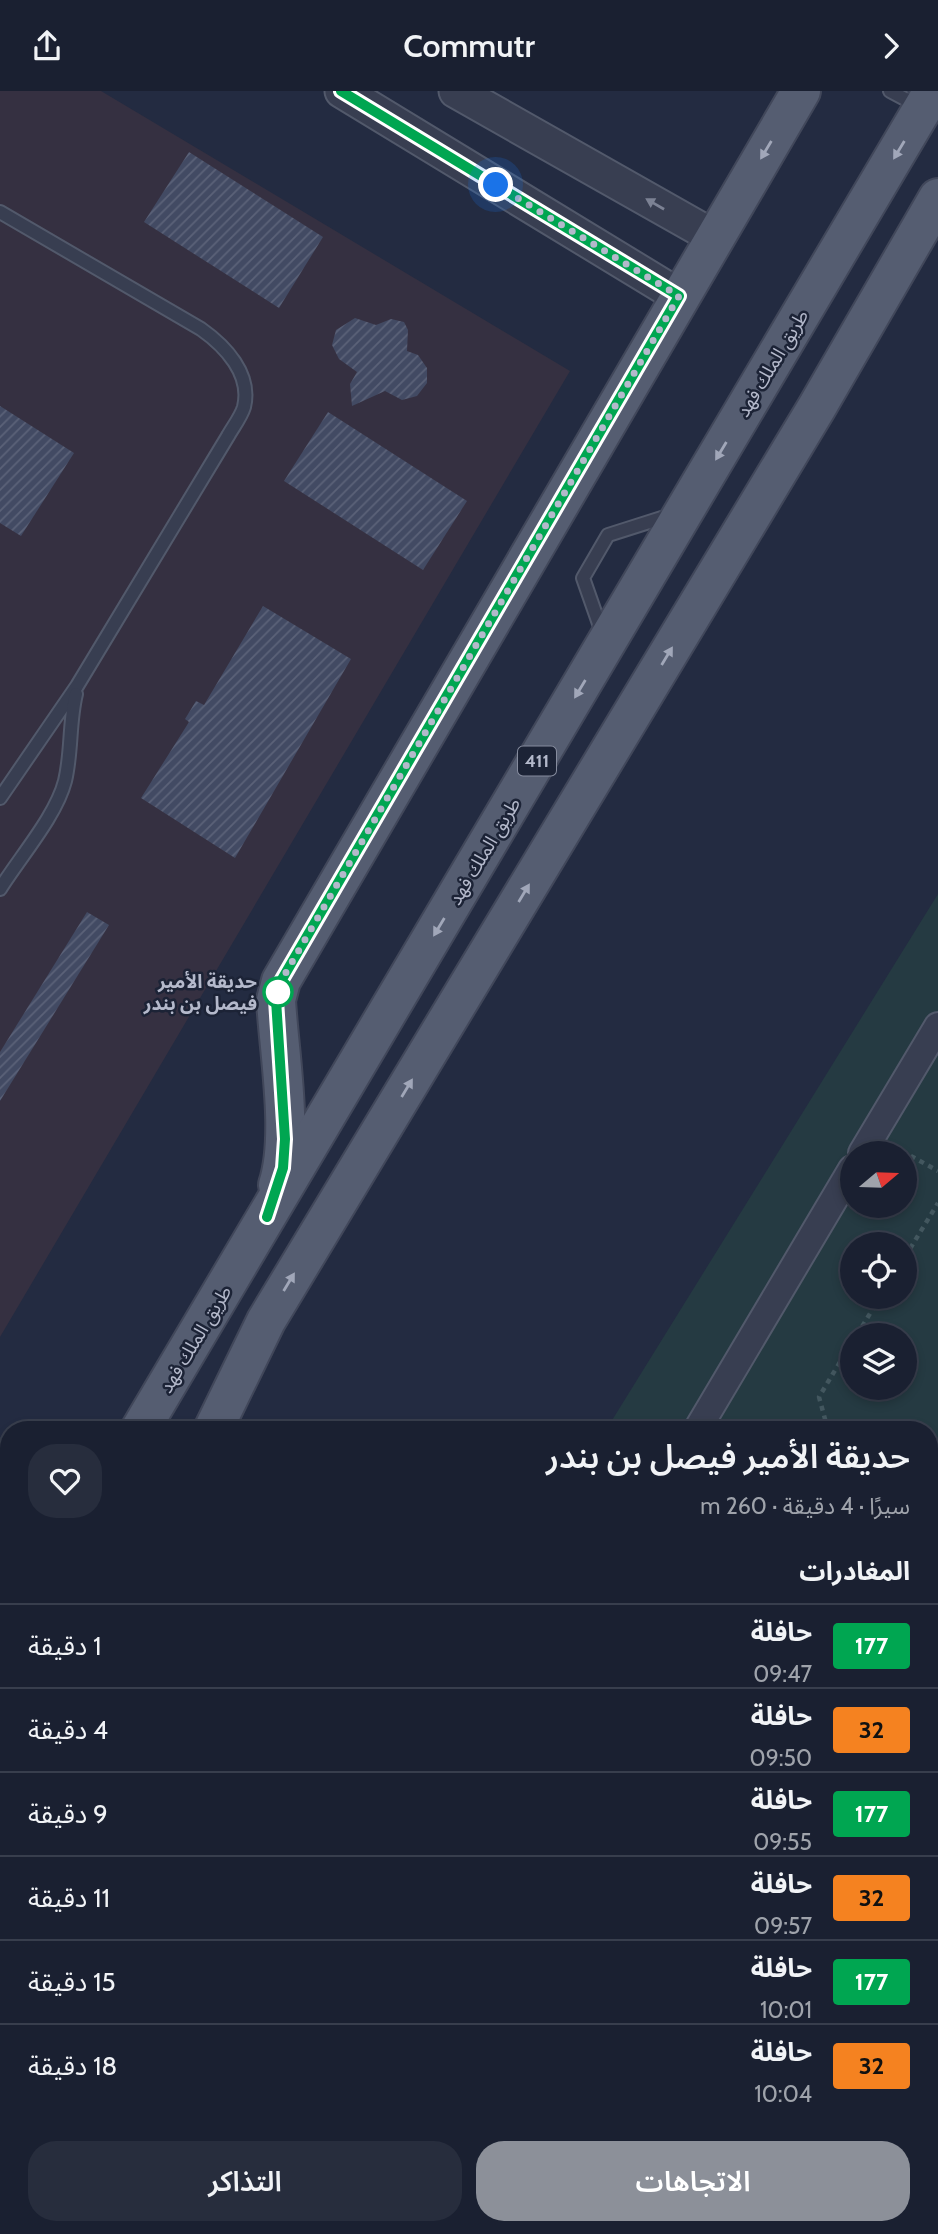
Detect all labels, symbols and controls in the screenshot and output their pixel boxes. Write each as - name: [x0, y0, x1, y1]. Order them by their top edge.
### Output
- text: Commutr: [403, 26, 535, 65]
- icon: share: [28, 27, 66, 65]
- icon: forward: [872, 27, 910, 65]
- one-way arrow: [760, 140, 772, 159]
- one-way arrow: [892, 140, 905, 159]
- your location: [478, 167, 513, 202]
- one-way arrow: [645, 198, 664, 210]
- street label: طريق الملك فهد: [731, 305, 814, 421]
- one-way arrow: [714, 442, 727, 461]
- one-way arrow: [661, 647, 673, 666]
- one-way arrow: [574, 679, 586, 699]
- road number: 411: [518, 747, 556, 775]
- street label: طريق الملك فهد: [443, 793, 526, 909]
- one-way arrow: [518, 883, 531, 902]
- one-way arrow: [433, 917, 445, 937]
- place label: حديقة الأمير فيصل بن بندر: [143, 970, 257, 1015]
- marker: حديقة الأمير فيصل بن بندر: [263, 977, 293, 1007]
- one-way arrow: [400, 1078, 413, 1097]
- north arrow: [840, 1141, 917, 1218]
- map controls: [840, 1141, 917, 1400]
- button: locate: [840, 1232, 917, 1309]
- one-way arrow: [283, 1273, 296, 1292]
- street label: طريق الملك فهد: [154, 1281, 237, 1397]
- button: layers: [840, 1323, 917, 1400]
- text: حديقة الأمير فيصل بن بندر: [546, 1436, 910, 1476]
- button: heart: [28, 1444, 102, 1518]
- text: سيرًا · 4 دقيقة · 260 m: [700, 1492, 910, 1520]
- text: المغادرات: [799, 1555, 910, 1587]
- text: حافلة: [751, 1616, 812, 1648]
- text: 1 دقيقة: [28, 1630, 102, 1662]
- text: 177: [855, 1631, 888, 1660]
- text: 09:47: [753, 1660, 812, 1688]
- text: حافلة: [751, 1700, 812, 1732]
- text: 4 دقيقة: [28, 1714, 108, 1746]
- text: 32: [859, 1715, 884, 1744]
- text: 09:50: [750, 1744, 812, 1772]
- text: حافلة: [751, 1784, 812, 1816]
- text: 9 دقيقة: [28, 1798, 108, 1830]
- text: 177: [855, 1799, 888, 1828]
- text: 09:55: [753, 1828, 812, 1856]
- text: حافلة: [751, 1868, 812, 1900]
- text: 11 دقيقة: [28, 1882, 110, 1914]
- text: 32: [859, 1883, 884, 1912]
- text: 09:57: [754, 1912, 812, 1940]
- text: حافلة: [751, 1952, 812, 1984]
- text: 15 دقيقة: [28, 1966, 116, 1998]
- text: 177: [855, 1967, 888, 1996]
- text: 10:01: [760, 1996, 812, 2024]
- text: حافلة: [751, 2036, 812, 2068]
- text: 18 دقيقة: [28, 2050, 117, 2082]
- text: 32: [859, 2051, 884, 2080]
- text: 10:04: [754, 2080, 812, 2108]
- button: التذاكر: [28, 2141, 462, 2221]
- button: الاتجاهات: [476, 2141, 910, 2221]

